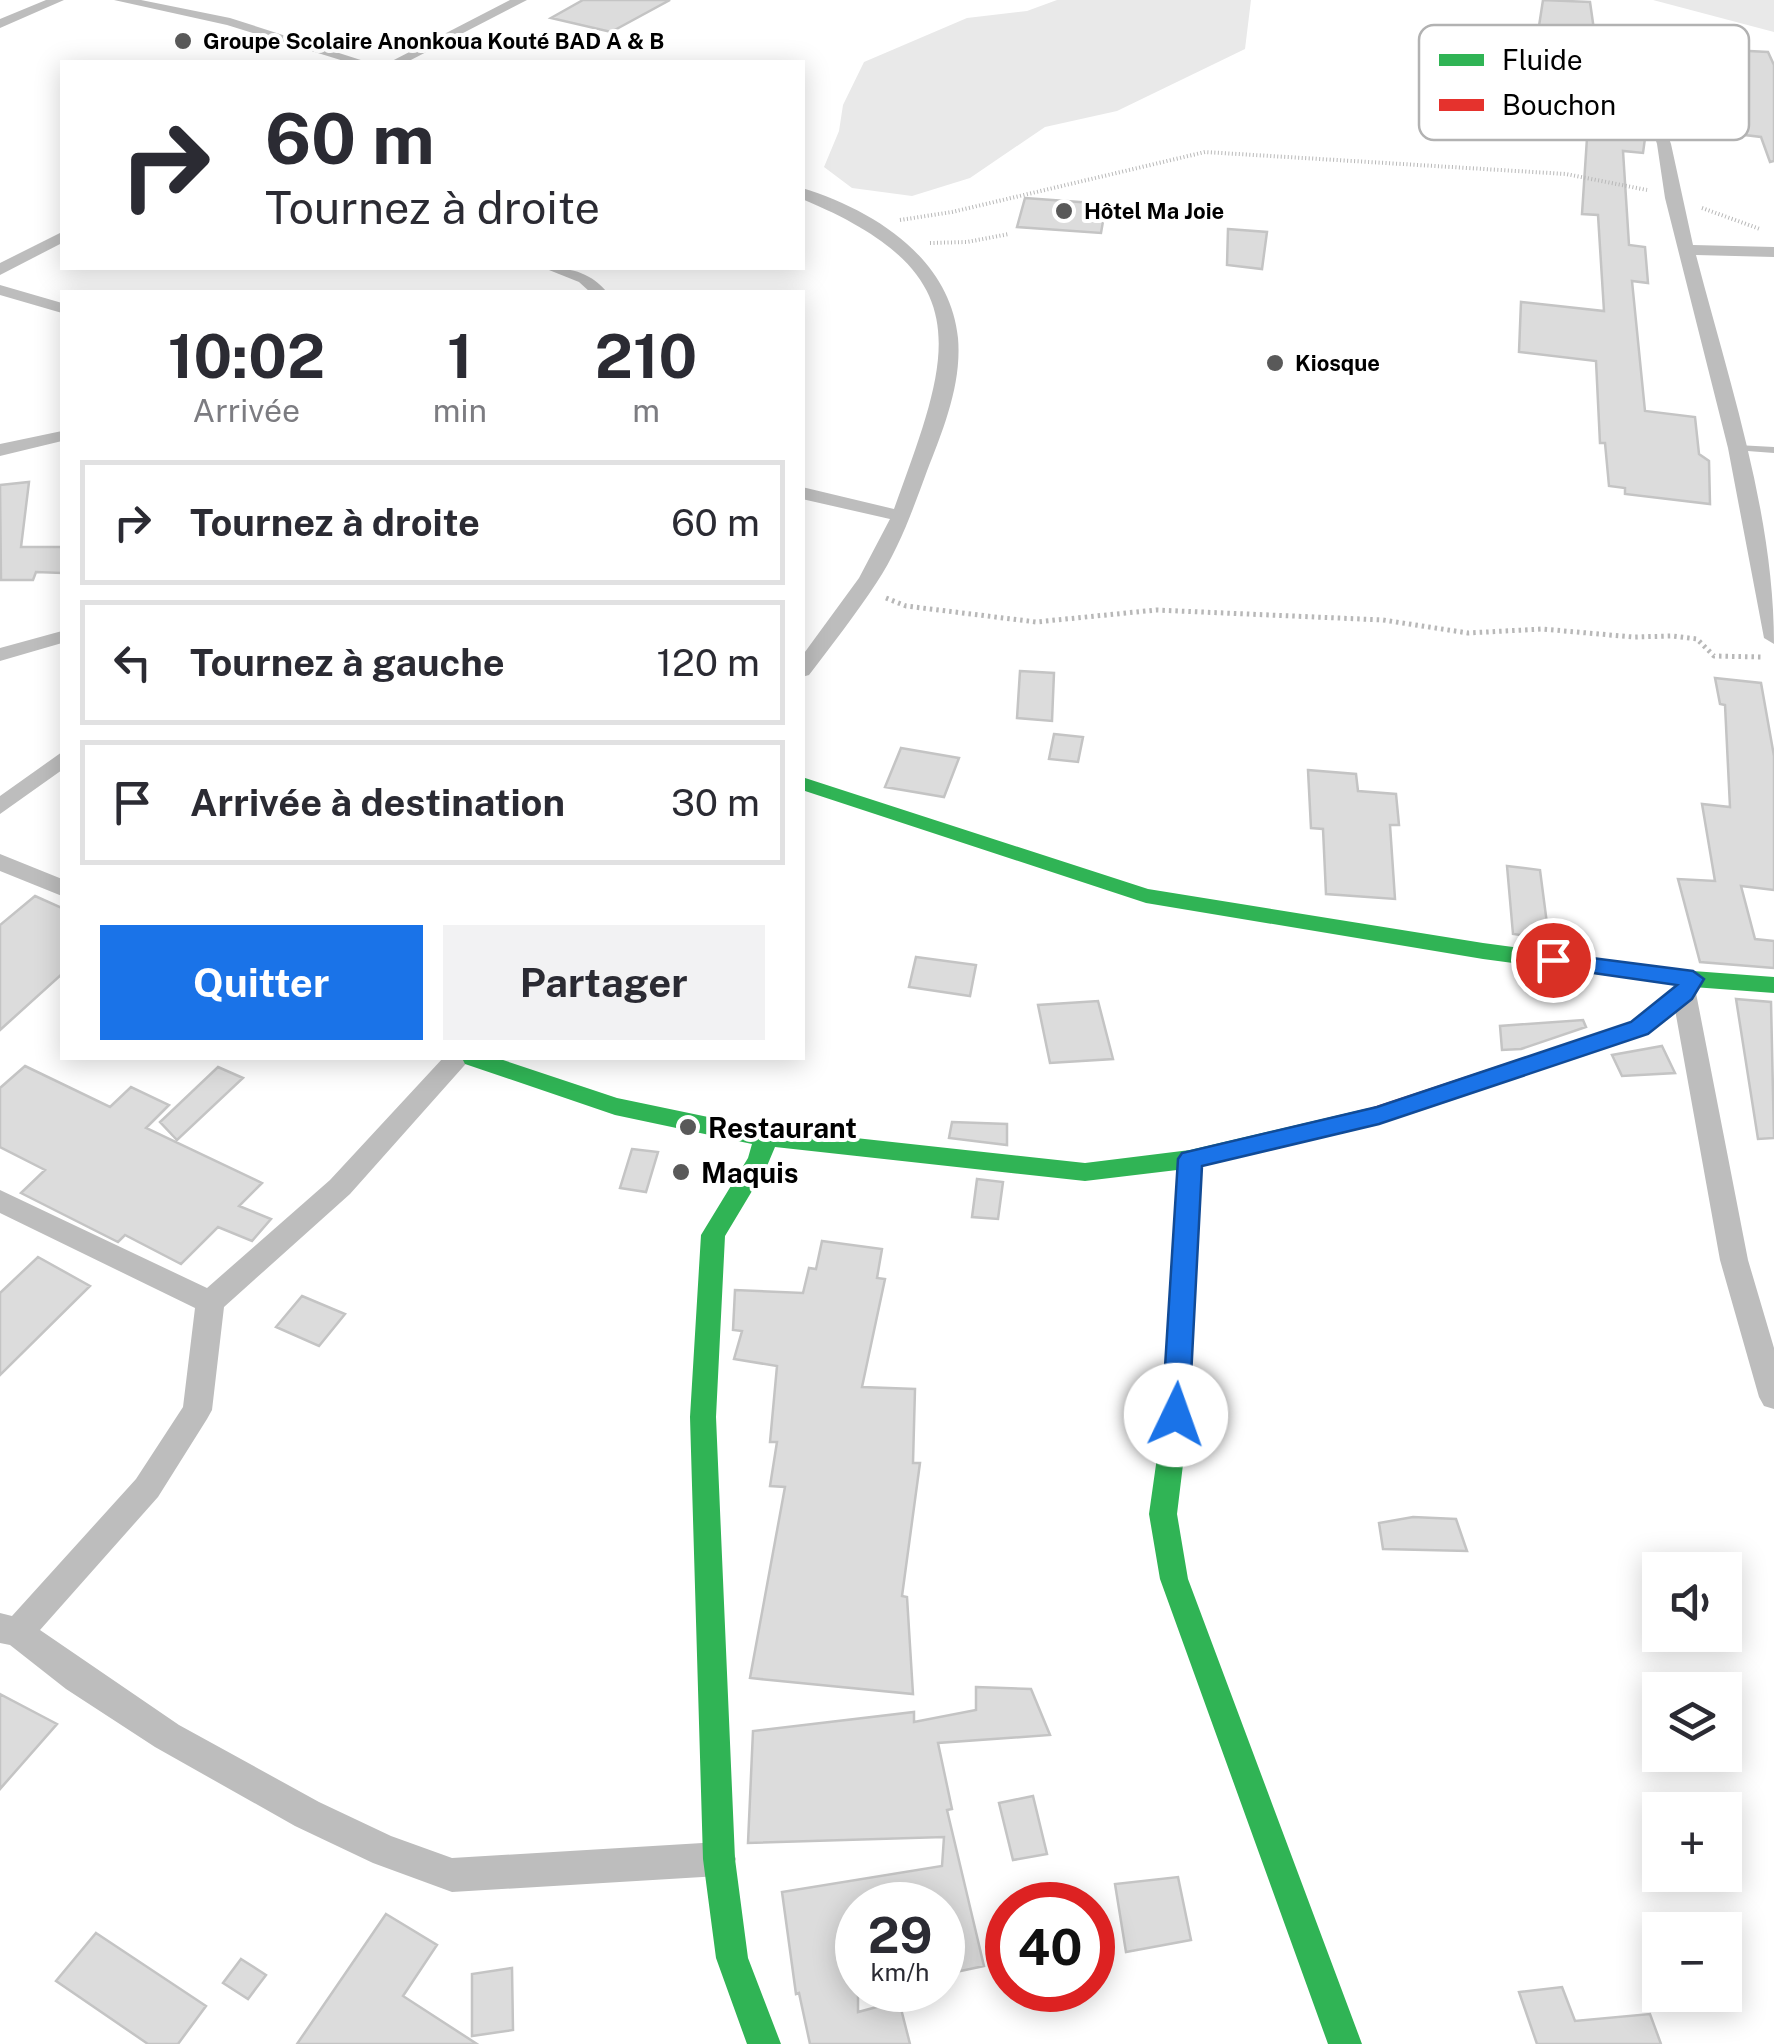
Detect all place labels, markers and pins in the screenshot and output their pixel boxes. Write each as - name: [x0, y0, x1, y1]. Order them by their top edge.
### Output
- place label: Groupe Scolaire Anonkoua Kouté BAD A & B: [203, 28, 664, 54]
- marker: Groupe Scolaire Anonkoua Kouté BAD A & B: [172, 30, 194, 52]
- place label: Hôtel Ma Joie: [1084, 198, 1224, 224]
- marker: Hôtel Ma Joie: [1053, 200, 1075, 222]
- place label: Kiosque: [1295, 350, 1380, 376]
- marker: Kiosque: [1264, 352, 1286, 374]
- pin: [1511, 918, 1596, 1003]
- place label: Restaurant: [708, 1111, 857, 1144]
- marker: Restaurant: [677, 1116, 699, 1138]
- place label: Maquis: [701, 1156, 798, 1189]
- marker: Maquis: [670, 1161, 692, 1183]

